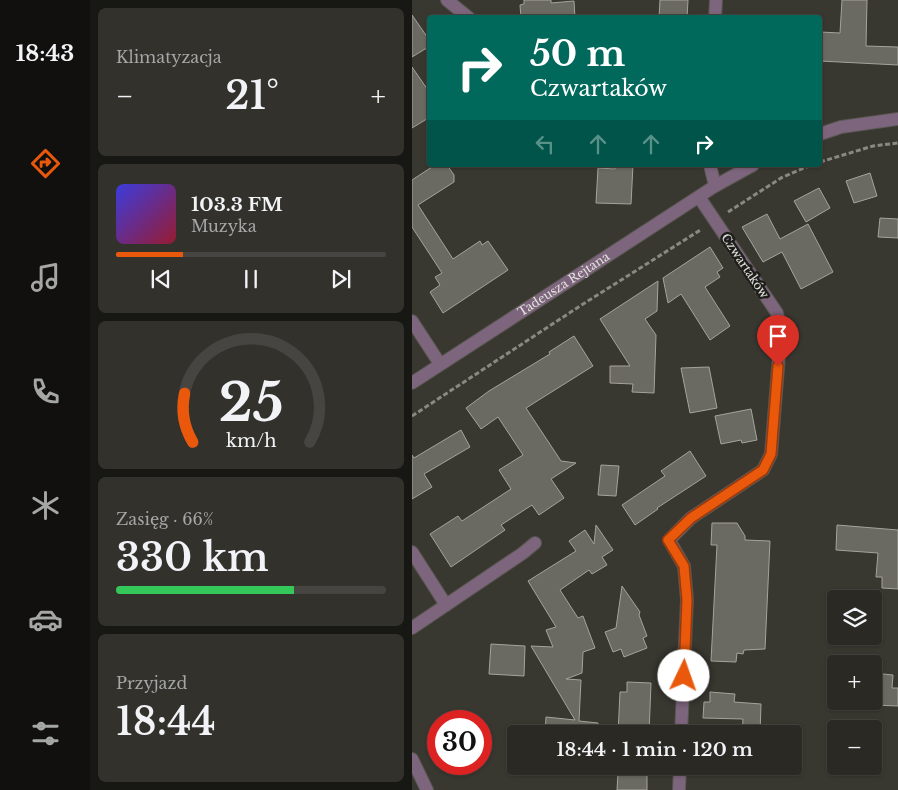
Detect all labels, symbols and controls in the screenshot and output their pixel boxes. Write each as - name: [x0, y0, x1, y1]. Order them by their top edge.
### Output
- text: 50 m: [530, 32, 625, 75]
- icon: right: [447, 35, 512, 100]
- text: 18:43: [16, 40, 74, 67]
- text: Klimatyzacja: [116, 47, 222, 67]
- text: 21°: [225, 72, 279, 119]
- text: Czwartaków: [530, 75, 667, 102]
- text: −: [116, 79, 134, 114]
- text: +: [371, 79, 386, 114]
- icon: left: [531, 130, 559, 158]
- icon: ahead: [584, 130, 612, 158]
- icon: ahead: [637, 130, 665, 158]
- icon: right: [690, 130, 718, 158]
- icon: directions: [28, 146, 63, 181]
- text: 103.3 FM: [191, 193, 283, 216]
- text: Muzyka: [191, 216, 257, 236]
- street label: Czwartaków: [718, 231, 773, 302]
- street label: Tadeusza Rejtana: [515, 248, 612, 319]
- icon: music: [28, 260, 63, 295]
- icon: previous: [147, 265, 175, 293]
- icon: pause: [237, 265, 265, 293]
- icon: next: [327, 265, 355, 293]
- pin: [757, 315, 799, 366]
- icon: arrive: [764, 322, 792, 350]
- text: 25: [219, 371, 283, 435]
- icon: phone: [28, 374, 63, 409]
- text: km/h: [226, 430, 276, 452]
- icon: climate: [28, 488, 63, 523]
- text: Zasięg · 66%: [116, 509, 214, 529]
- text: 330 km: [116, 534, 269, 581]
- map controls: [827, 590, 882, 775]
- button: layers: [827, 590, 882, 645]
- icon: car: [28, 602, 63, 637]
- position arrow: [657, 649, 709, 701]
- button: +: [827, 655, 882, 710]
- text: Przyjazd: [116, 673, 187, 693]
- text: 18:44: [116, 698, 216, 745]
- speed limit sign: 30: [427, 710, 492, 775]
- icon: filters: [28, 716, 63, 751]
- button: −: [827, 720, 882, 775]
- text: 18:44 · 1 min · 120 m: [556, 738, 753, 761]

